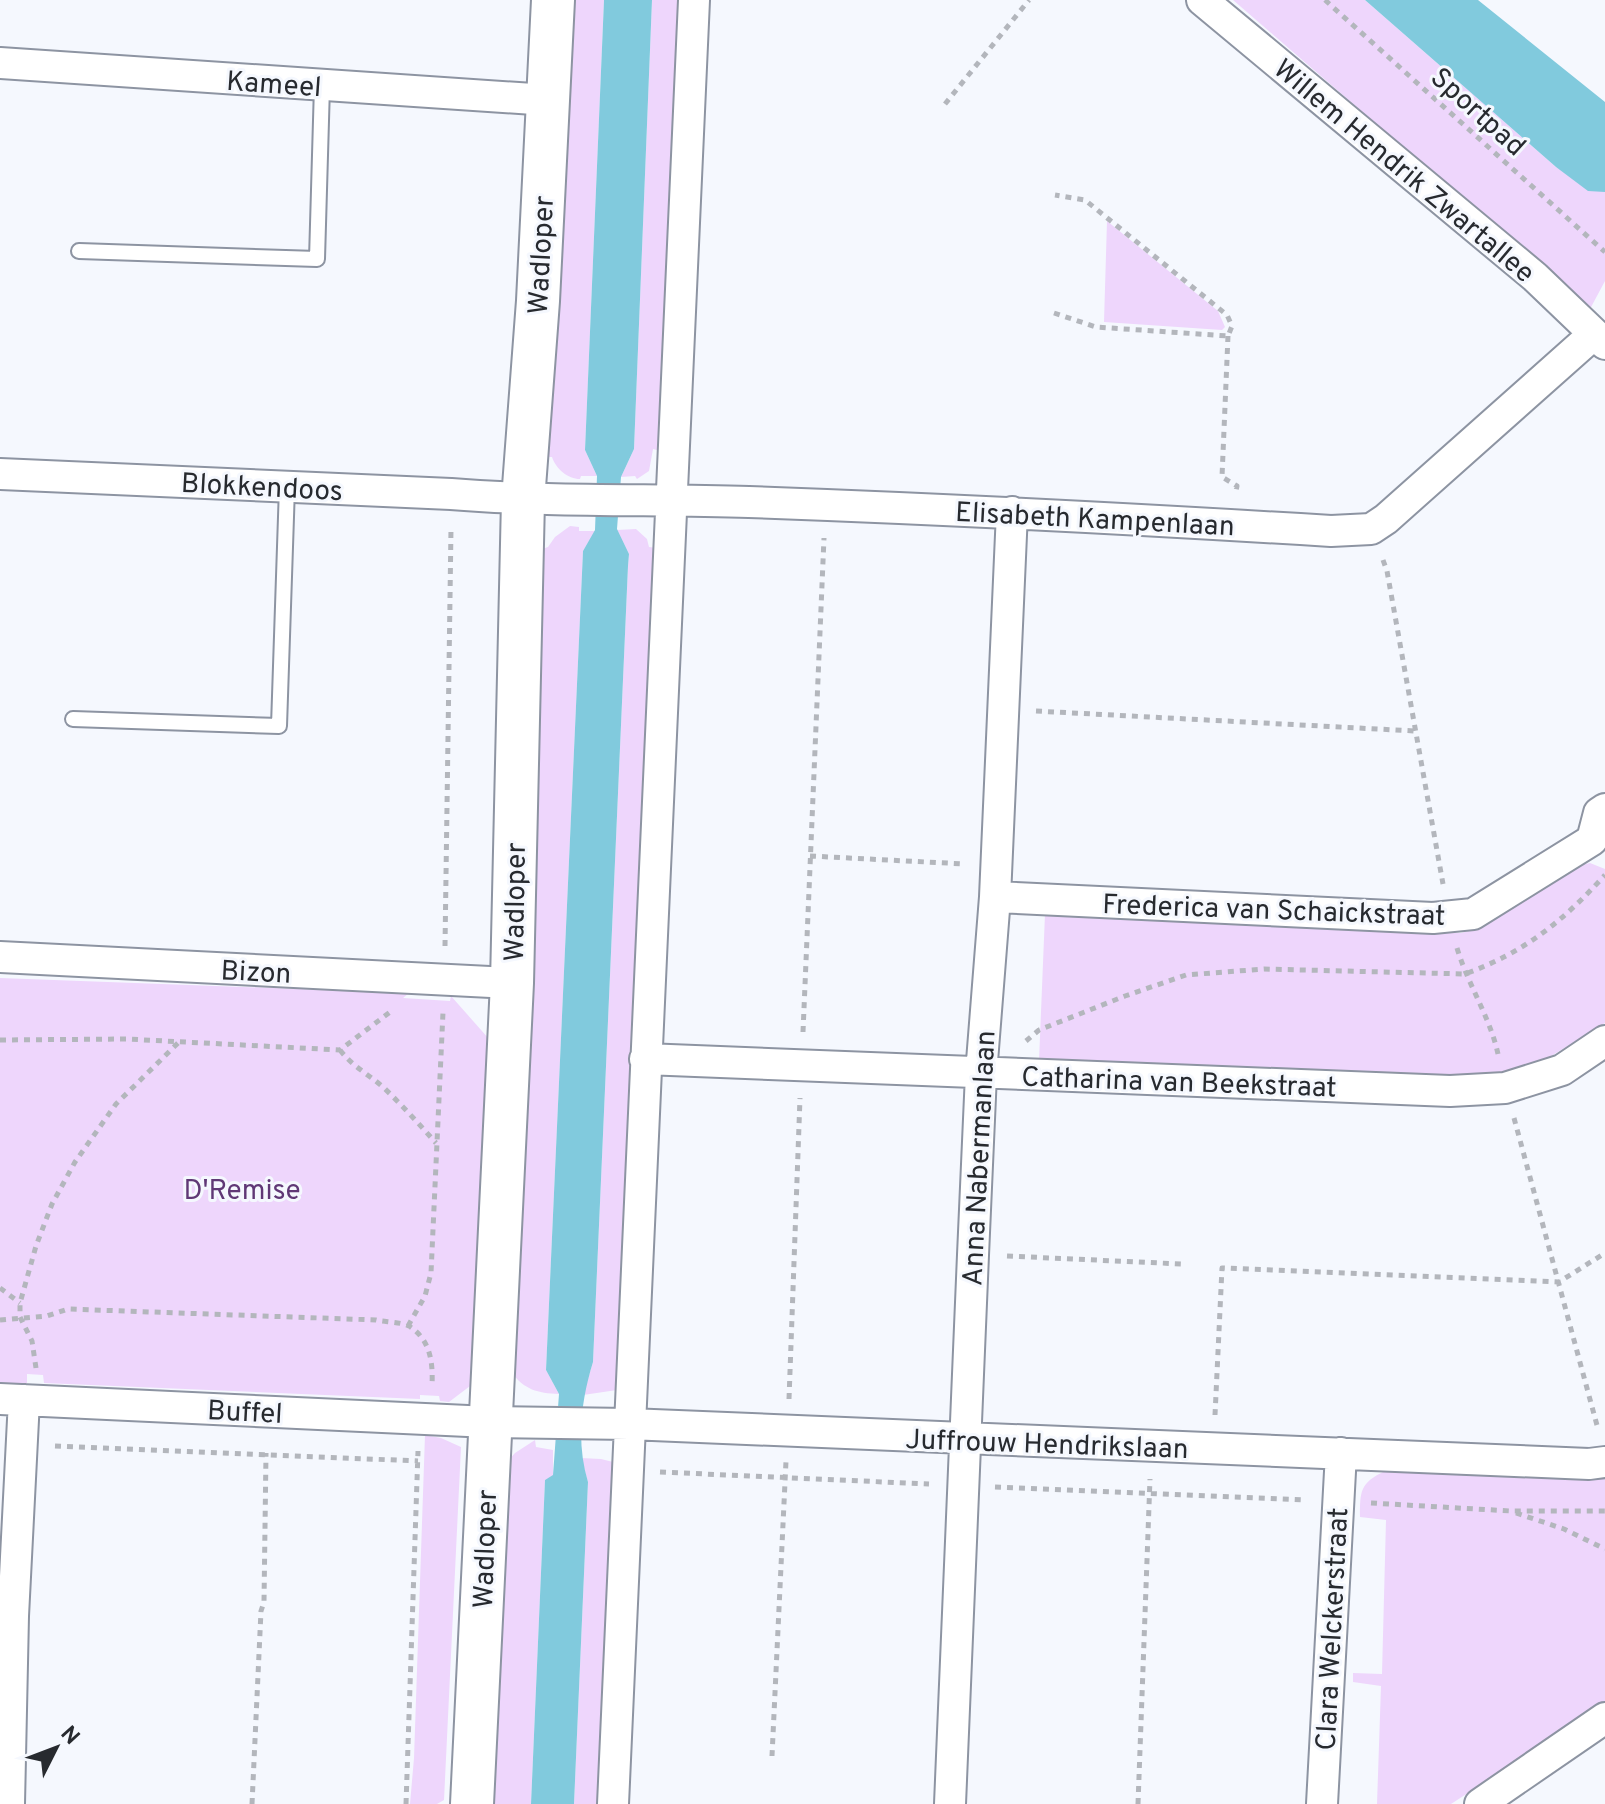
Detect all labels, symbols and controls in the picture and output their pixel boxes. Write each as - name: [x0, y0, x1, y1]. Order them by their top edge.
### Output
- street label: Willem Hendrik Zwartallee: [1265, 52, 1541, 292]
- street label: Sportpad: [1422, 61, 1532, 166]
- street label: Kameel: [225, 65, 323, 107]
- street label: Wadloper: [522, 195, 564, 316]
- street label: Blokkendoos: [180, 467, 344, 511]
- street label: Elisabeth Kampenlaan: [954, 496, 1235, 546]
- street label: Wadloper: [498, 842, 536, 962]
- street label: Frederica van Schaickstraat: [1102, 888, 1446, 936]
- street label: Bizon: [220, 954, 292, 994]
- street label: Anna Nabermanlaan: [956, 1029, 1006, 1287]
- street label: Catharina van Beekstraat: [1021, 1061, 1337, 1107]
- park label: D'Remise: [183, 1174, 301, 1210]
- street label: Buffel: [206, 1394, 283, 1434]
- street label: Juffrouw Hendrikslaan: [905, 1423, 1189, 1469]
- street label: Wadloper: [467, 1489, 507, 1609]
- street label: Clara Welckerstraat: [1310, 1507, 1358, 1752]
- north arrow: [16, 1708, 96, 1788]
- text: N: [54, 1721, 84, 1751]

